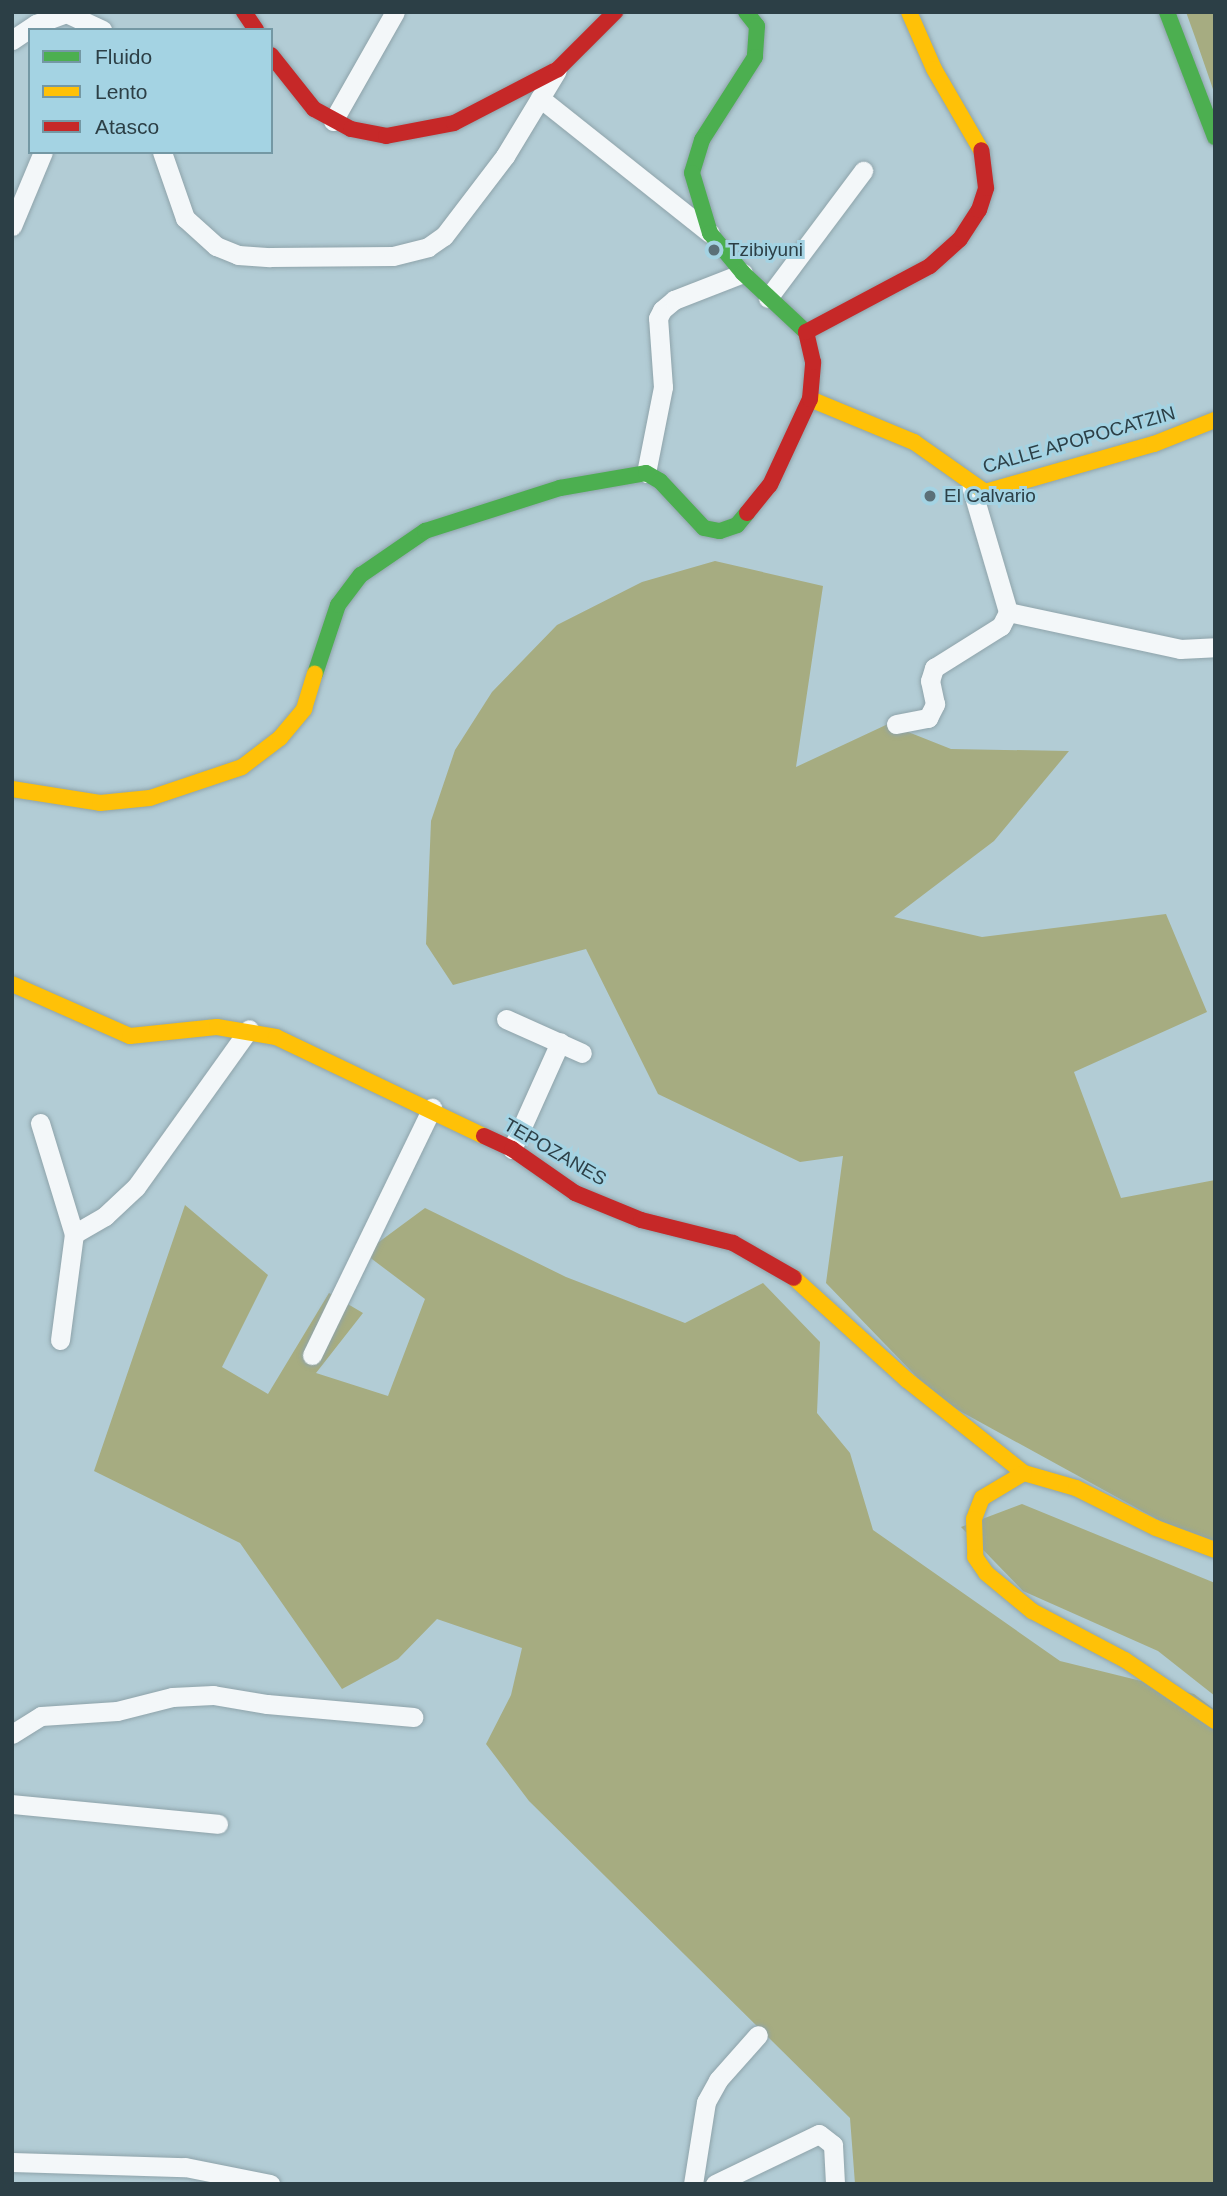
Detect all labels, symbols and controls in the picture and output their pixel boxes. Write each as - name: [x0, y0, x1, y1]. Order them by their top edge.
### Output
- legend: [28, 28, 273, 154]
- text: Fluido: [95, 45, 152, 68]
- text: Lento: [95, 80, 148, 103]
- text: Atasco: [95, 115, 159, 138]
- place label: Tzibiyuni: [728, 239, 803, 261]
- marker: Tzibiyuni: [706, 242, 722, 258]
- street label: CALLE APOPOCATZIN: [980, 401, 1178, 479]
- place label: El Calvario: [944, 485, 1036, 507]
- marker: El Calvario: [922, 488, 938, 504]
- street label: TEPOZANES: [499, 1113, 611, 1191]

